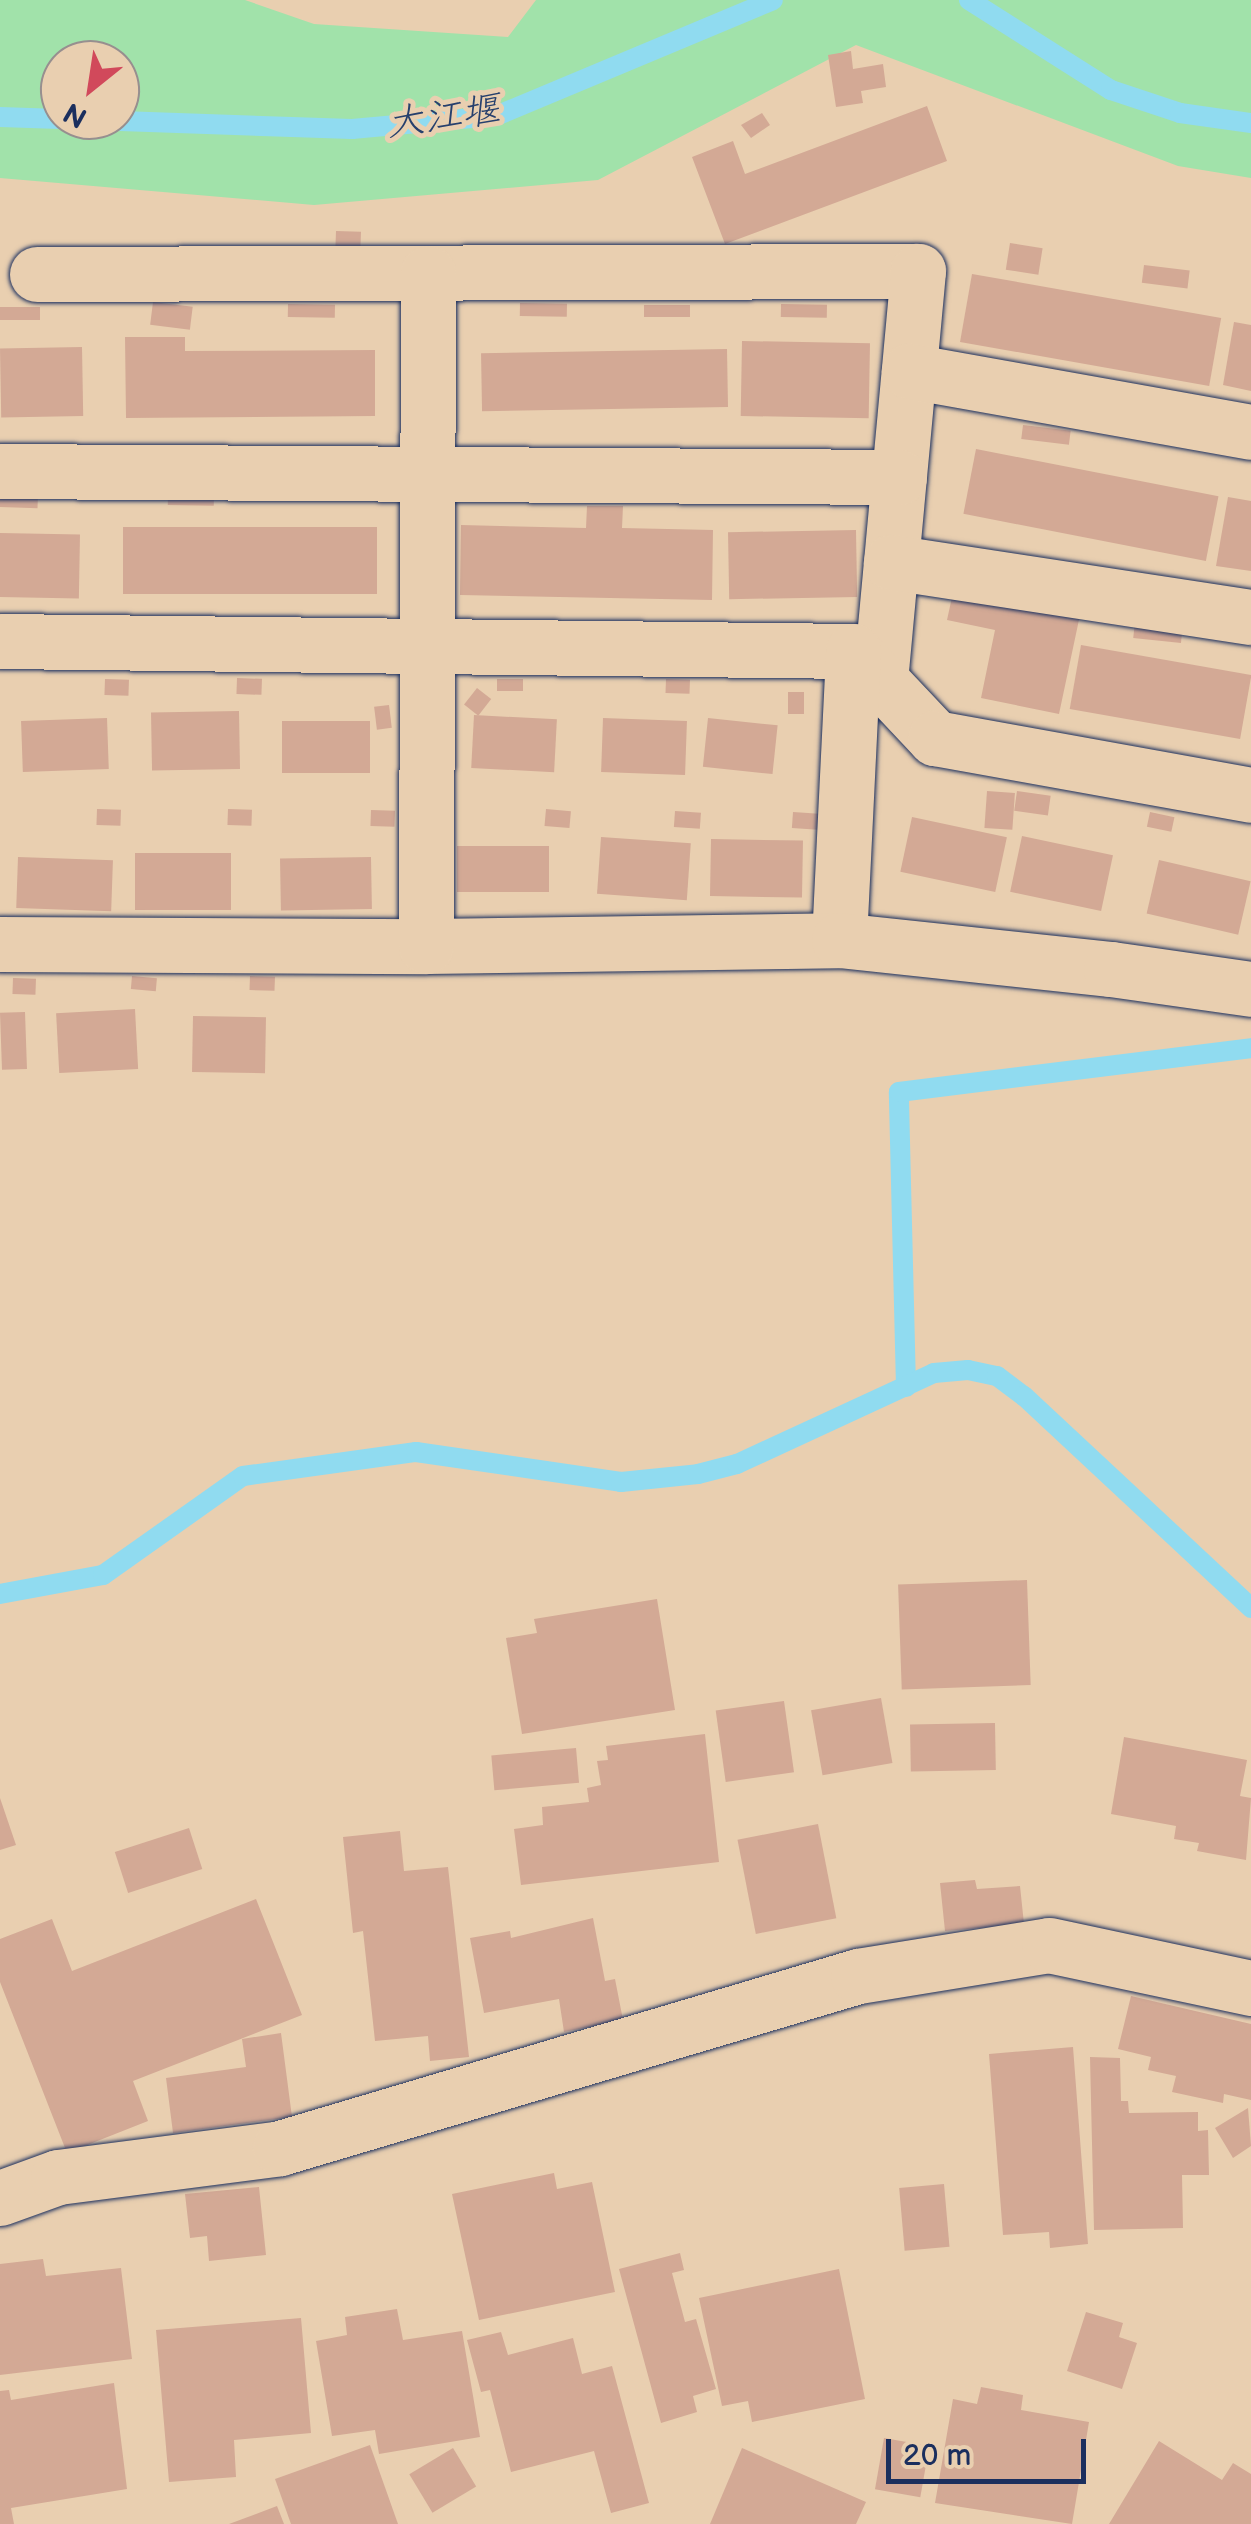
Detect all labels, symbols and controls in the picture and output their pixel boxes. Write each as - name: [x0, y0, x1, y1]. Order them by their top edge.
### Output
- north arrow: [40, 40, 140, 140]
- water label: 大江堰: [383, 86, 503, 148]
- text: N: [58, 95, 93, 134]
- scale bar: [891, 2419, 1091, 2481]
- text: 20 m: [903, 2438, 971, 2474]

